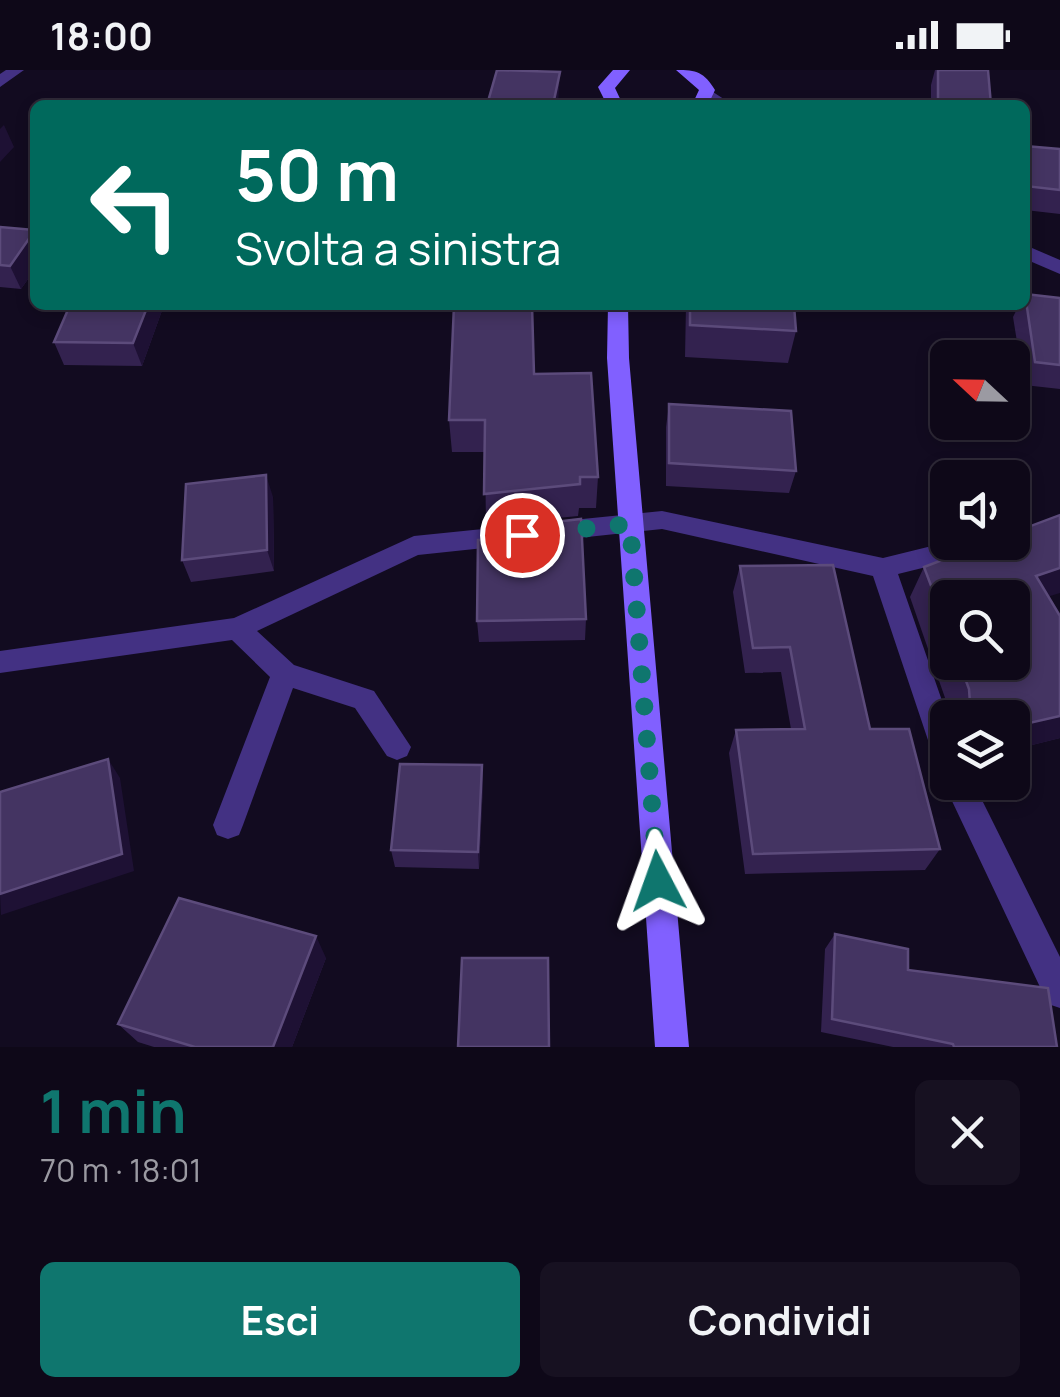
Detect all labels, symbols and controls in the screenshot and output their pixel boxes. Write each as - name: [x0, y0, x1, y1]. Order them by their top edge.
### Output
- text: 18:00: [50, 9, 153, 61]
- text: 50 m: [235, 126, 399, 222]
- icon: left: [70, 140, 200, 270]
- text: Svolta a sinistra: [235, 217, 561, 279]
- north arrow: [930, 340, 1030, 440]
- map controls: [930, 340, 1030, 800]
- button: sound: [930, 460, 1030, 560]
- pin: [480, 493, 565, 578]
- icon: arrive: [495, 508, 550, 563]
- button: search: [930, 580, 1030, 680]
- button: layers: [930, 700, 1030, 800]
- position arrow: [606, 829, 710, 933]
- text: 1 min: [40, 1069, 187, 1151]
- button: close: [915, 1080, 1020, 1185]
- text: 70 m · 18:01: [40, 1148, 202, 1192]
- button: Esci: [40, 1262, 520, 1377]
- button: Condividi: [540, 1262, 1020, 1377]

